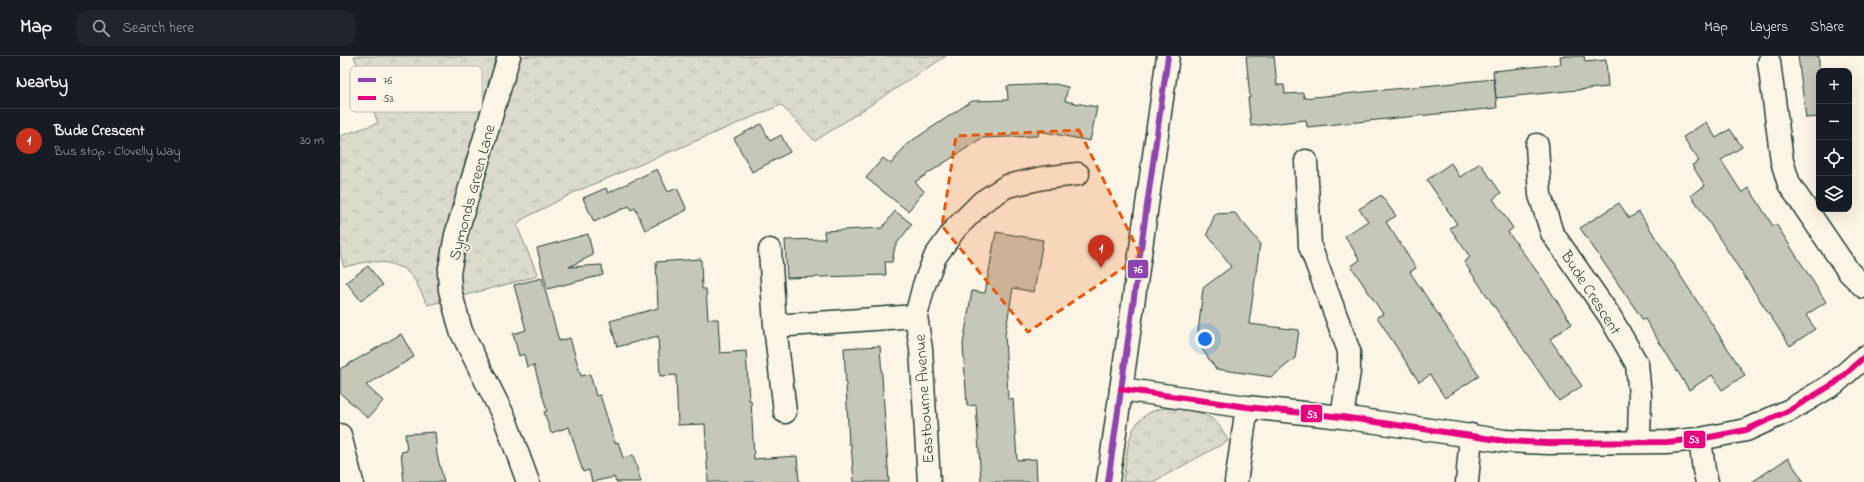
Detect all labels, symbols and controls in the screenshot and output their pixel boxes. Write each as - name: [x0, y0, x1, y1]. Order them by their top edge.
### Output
- search box: [76, 10, 356, 46]
- text: Map: [20, 14, 52, 41]
- icon: search: [90, 17, 112, 39]
- text: Search here: [122, 17, 194, 39]
- text: Map: [1704, 17, 1728, 38]
- text: Layers: [1750, 17, 1788, 38]
- text: Share: [1810, 17, 1844, 38]
- legend: [350, 66, 482, 112]
- map controls: [1816, 68, 1852, 212]
- button: +: [1816, 68, 1852, 104]
- text: Nearby: [16, 70, 68, 95]
- text: 76: [383, 73, 393, 89]
- text: 53: [383, 91, 394, 107]
- button: −: [1816, 104, 1852, 140]
- text: Bude Crescent: [54, 120, 145, 142]
- street label: Symonds Green Lane: [443, 121, 503, 263]
- text: 1: [27, 131, 31, 150]
- text: 30 m: [300, 131, 324, 150]
- button: locate: [1816, 140, 1852, 176]
- text: Bus stop · Clovelly Way: [54, 142, 181, 161]
- button: layers: [1816, 176, 1852, 212]
- pin: 1: [1088, 235, 1114, 268]
- street label: Bude Crescent: [1553, 245, 1627, 341]
- line badge: 76: [1127, 259, 1149, 279]
- text: 76: [1133, 262, 1143, 278]
- your location: [1195, 329, 1215, 349]
- street label: Eastbourne Avenue: [908, 333, 941, 464]
- line badge: 53: [1300, 404, 1323, 423]
- text: 53: [1307, 407, 1318, 423]
- line badge: 53: [1683, 430, 1706, 449]
- text: 53: [1689, 432, 1700, 448]

